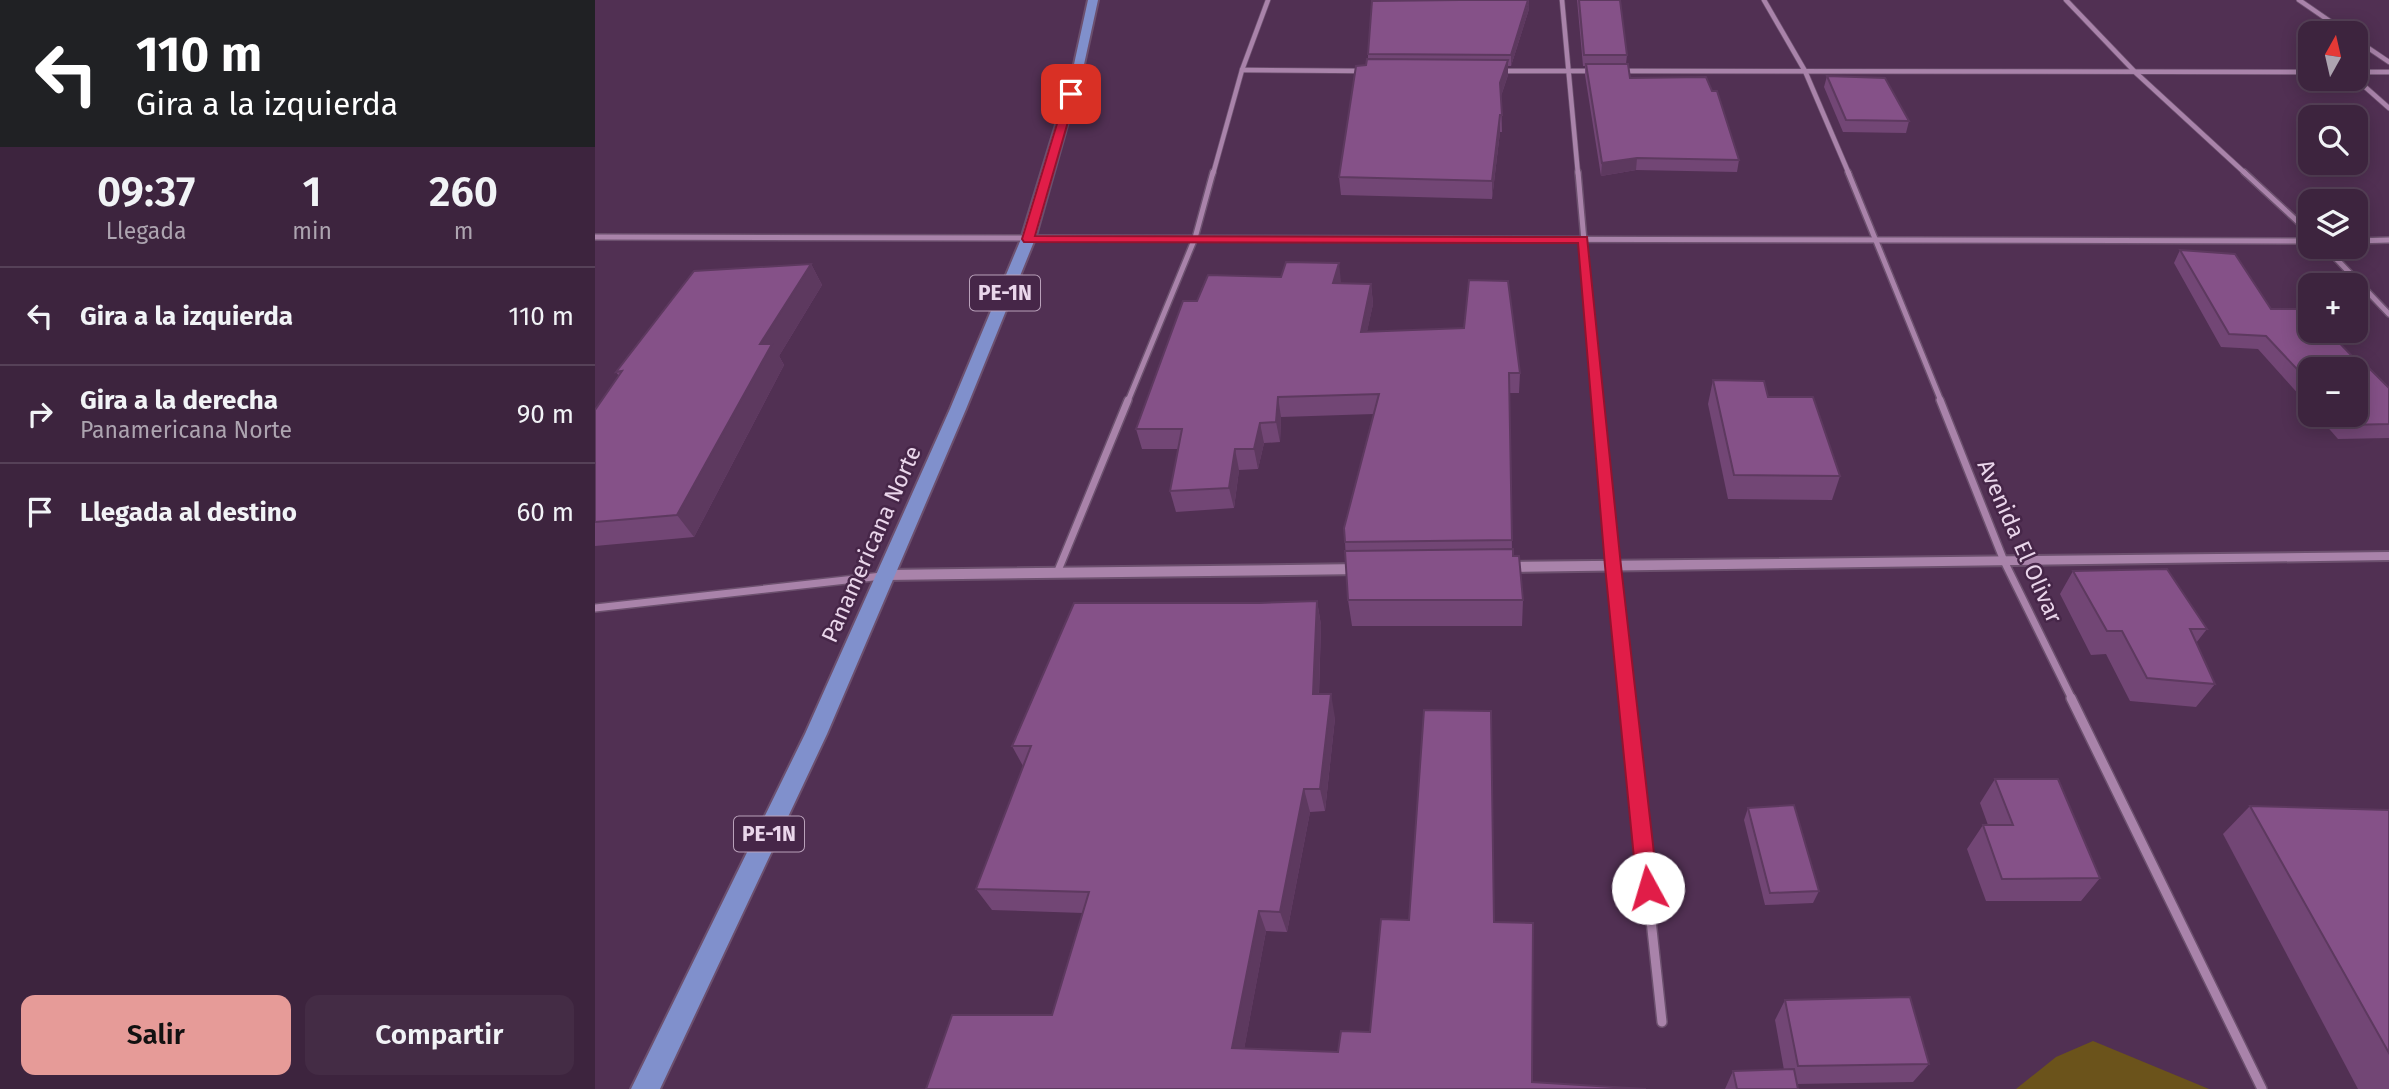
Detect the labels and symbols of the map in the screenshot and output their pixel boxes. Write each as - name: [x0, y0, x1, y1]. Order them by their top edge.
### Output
- north arrow: [2298, 21, 2368, 91]
- pin: [1041, 64, 1101, 124]
- road number: PE-1N: [970, 276, 1040, 310]
- street label: Panamericana Norte: [815, 441, 927, 647]
- street label: Avenida El Olivar: [1971, 455, 2069, 627]
- road number: PE-1N: [734, 816, 804, 852]
- position arrow: [1611, 851, 1685, 925]

